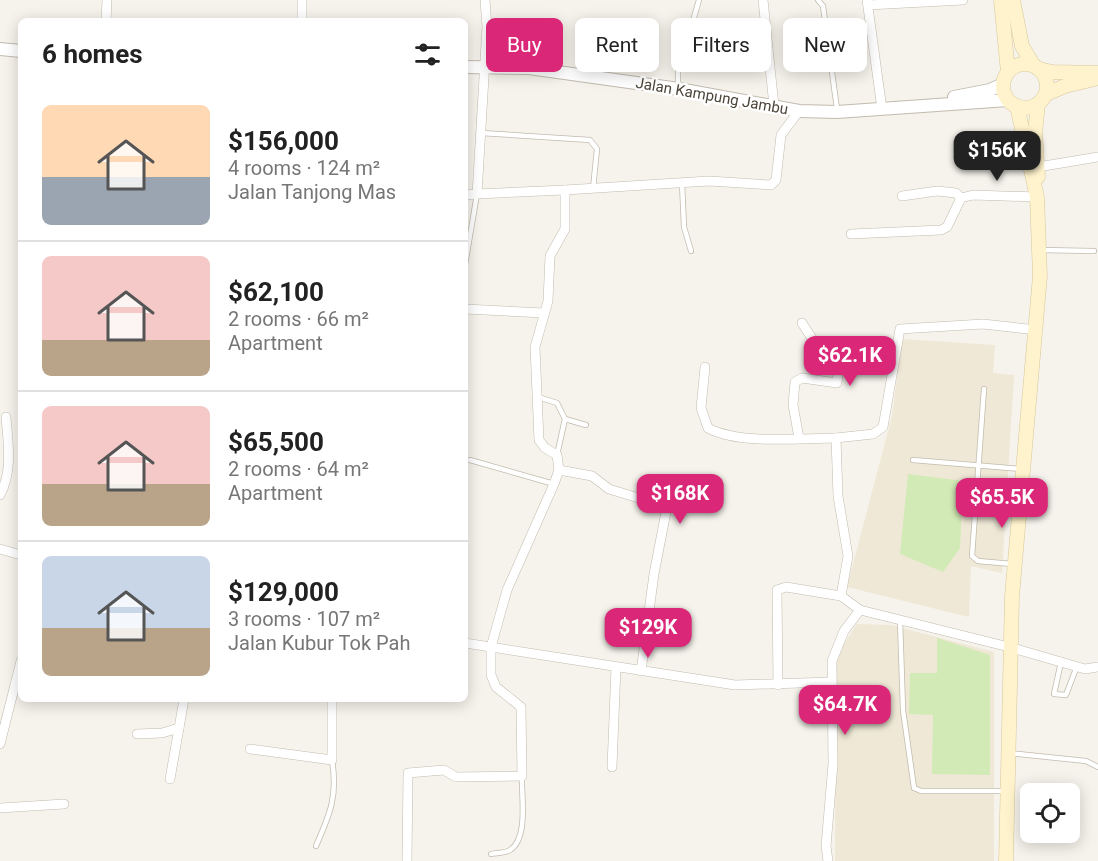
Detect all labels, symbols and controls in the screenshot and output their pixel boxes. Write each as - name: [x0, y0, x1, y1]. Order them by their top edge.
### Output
- chip: Buy: [486, 18, 563, 72]
- chip: Rent: [575, 18, 659, 72]
- chip: Filters: [671, 18, 771, 72]
- chip: New: [783, 18, 867, 72]
- icon: filters: [411, 38, 444, 71]
- text: 6 homes: [42, 39, 143, 69]
- street label: Jalan Kampung Jambu: [634, 74, 790, 118]
- text: $156,000: [228, 126, 339, 156]
- icon: home: [90, 129, 162, 201]
- pin: $156K: [955, 131, 1039, 182]
- text: $156K: [968, 138, 1026, 162]
- text: 4 rooms · 124 m²: [228, 156, 380, 180]
- text: Jalan Tanjong Mas: [228, 180, 396, 204]
- text: $62,100: [228, 277, 324, 307]
- icon: home: [90, 280, 162, 352]
- text: 2 rooms · 66 m²: [228, 307, 369, 331]
- text: Apartment: [228, 331, 323, 355]
- pin: $62.1K: [801, 336, 899, 387]
- text: $62.1K: [818, 343, 882, 367]
- text: $65,500: [228, 427, 324, 457]
- icon: home: [90, 430, 162, 502]
- text: 2 rooms · 64 m²: [228, 457, 369, 481]
- pin: $168K: [638, 474, 722, 525]
- pin: $65.5K: [953, 478, 1051, 529]
- text: Apartment: [228, 481, 323, 505]
- text: $168K: [651, 481, 709, 505]
- text: $65.5K: [970, 485, 1034, 509]
- text: $129,000: [228, 577, 339, 607]
- icon: home: [90, 580, 162, 652]
- text: 3 rooms · 107 m²: [228, 607, 380, 631]
- pin: $129K: [606, 608, 690, 659]
- text: $129K: [619, 615, 677, 639]
- text: Jalan Kubur Tok Pah: [228, 631, 411, 655]
- pin: $64.7K: [796, 685, 894, 736]
- text: $64.7K: [813, 692, 877, 716]
- map controls: [1020, 783, 1080, 843]
- button: locate: [1020, 783, 1080, 843]

